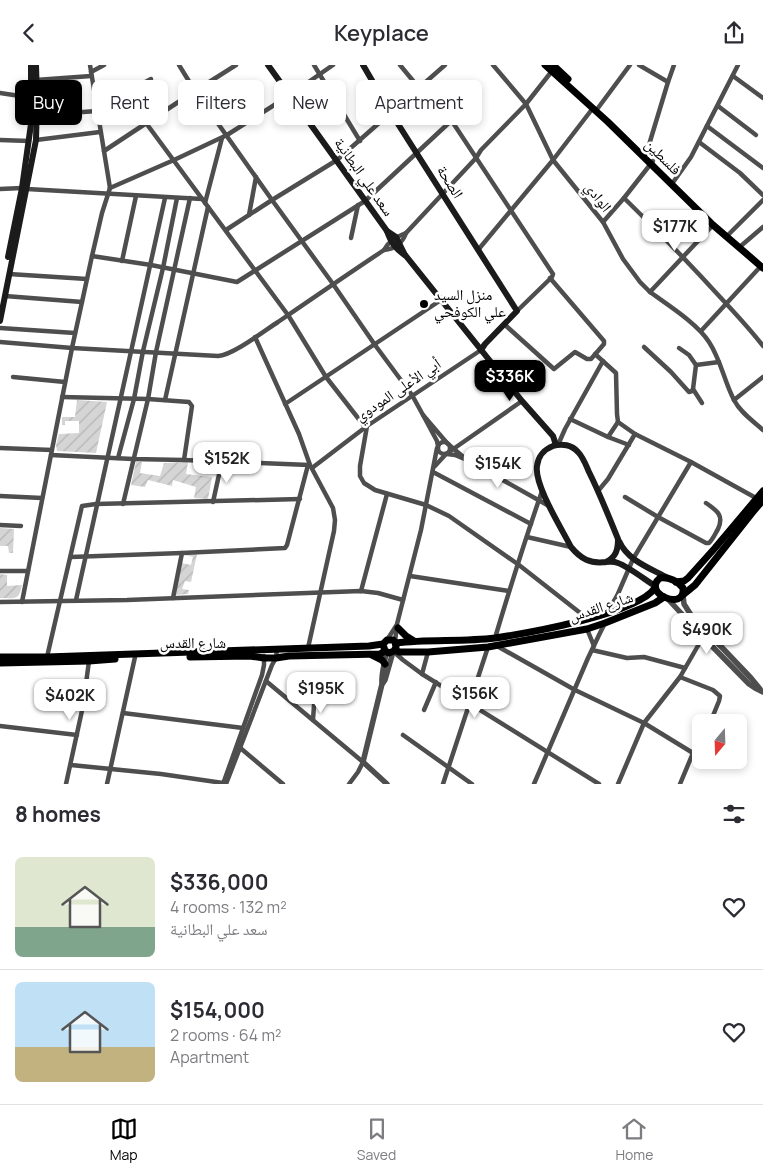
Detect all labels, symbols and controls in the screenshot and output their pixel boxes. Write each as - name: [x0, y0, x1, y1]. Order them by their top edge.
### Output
- text: Keyplace: [334, 18, 429, 48]
- icon: back: [15, 19, 43, 47]
- icon: share: [720, 19, 748, 47]
- chip: Buy: [15, 80, 82, 125]
- chip: Rent: [92, 80, 168, 125]
- chip: Filters: [178, 80, 264, 125]
- chip: New: [274, 80, 346, 125]
- chip: Apartment: [356, 80, 482, 125]
- street label: سعد علي البطانية: [328, 133, 399, 221]
- street label: فلسطين: [641, 134, 686, 179]
- street label: الصحة: [432, 161, 469, 202]
- street label: الوادي: [579, 177, 617, 217]
- pin: $177K: [640, 209, 710, 252]
- text: $177K: [653, 215, 697, 237]
- place label: منزل السيد علي الكوفحي: [434, 284, 506, 324]
- marker: منزل السيد علي الكوفحي: [418, 298, 430, 310]
- street label: أبي الأعلى المودوي: [351, 353, 446, 428]
- pin: $336K: [475, 359, 545, 402]
- text: $336K: [486, 365, 534, 387]
- pin: $152K: [192, 441, 262, 484]
- text: $152K: [204, 447, 250, 469]
- pin: $154K: [463, 447, 533, 489]
- text: $154K: [475, 452, 521, 474]
- street label: شارع القدس: [566, 586, 636, 627]
- pin: $490K: [672, 613, 742, 655]
- text: $490K: [682, 618, 732, 640]
- street label: شارع القدس: [160, 632, 226, 653]
- pin: $195K: [286, 671, 356, 714]
- text: $195K: [298, 677, 344, 699]
- pin: $156K: [440, 677, 510, 719]
- pin: $402K: [35, 679, 105, 721]
- text: $156K: [452, 682, 498, 704]
- text: $402K: [45, 684, 95, 706]
- north arrow: [692, 714, 748, 769]
- map controls: [692, 714, 747, 769]
- text: 8 homes: [15, 800, 101, 828]
- icon: filters: [720, 800, 748, 828]
- text: $336,000: [170, 868, 269, 896]
- icon: home: [55, 877, 115, 937]
- icon: heart: [720, 893, 748, 921]
- text: 4 rooms · 132 m²: [170, 896, 287, 918]
- text: سعد علي البطانية: [170, 918, 268, 940]
- text: $154,000: [170, 996, 265, 1024]
- icon: home: [55, 1002, 115, 1062]
- icon: heart: [720, 1018, 748, 1046]
- text: 2 rooms · 64 m²: [170, 1024, 281, 1046]
- text: Apartment: [170, 1046, 249, 1068]
- tab: Map: [110, 1115, 138, 1164]
- tab: Saved: [357, 1115, 396, 1164]
- tab: Home: [616, 1115, 653, 1164]

